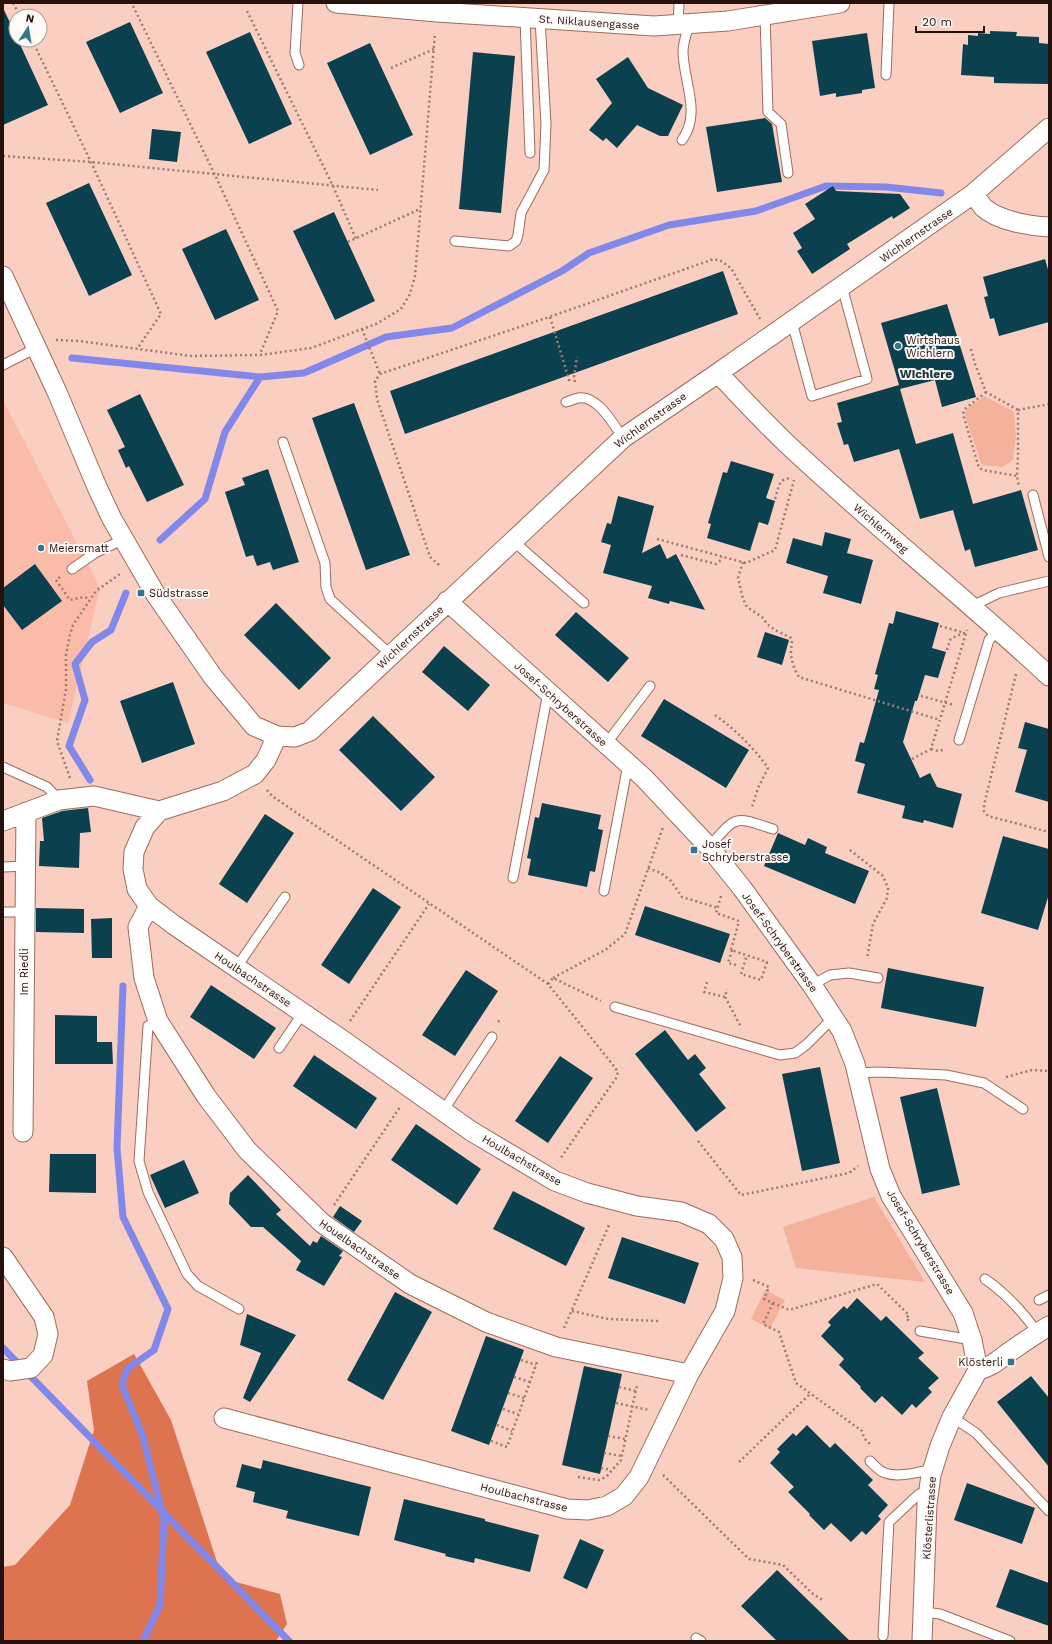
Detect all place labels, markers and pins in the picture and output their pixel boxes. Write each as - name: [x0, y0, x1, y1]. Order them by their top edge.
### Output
- place label: Wirtshaus Wichlern: [906, 334, 960, 360]
- marker: Wirtshaus Wichlern: [893, 341, 903, 351]
- place label: Meiersmatt: [49, 542, 109, 555]
- marker: Meiersmatt: [36, 543, 46, 553]
- place label: Südstrasse: [149, 587, 209, 600]
- marker: Südstrasse: [136, 588, 146, 598]
- place label: Josef Schryberstrasse: [702, 838, 789, 864]
- marker: Josef Schryberstrasse: [689, 845, 699, 855]
- place label: Klösterli: [958, 1356, 1003, 1369]
- marker: Klösterli: [1006, 1357, 1016, 1367]

